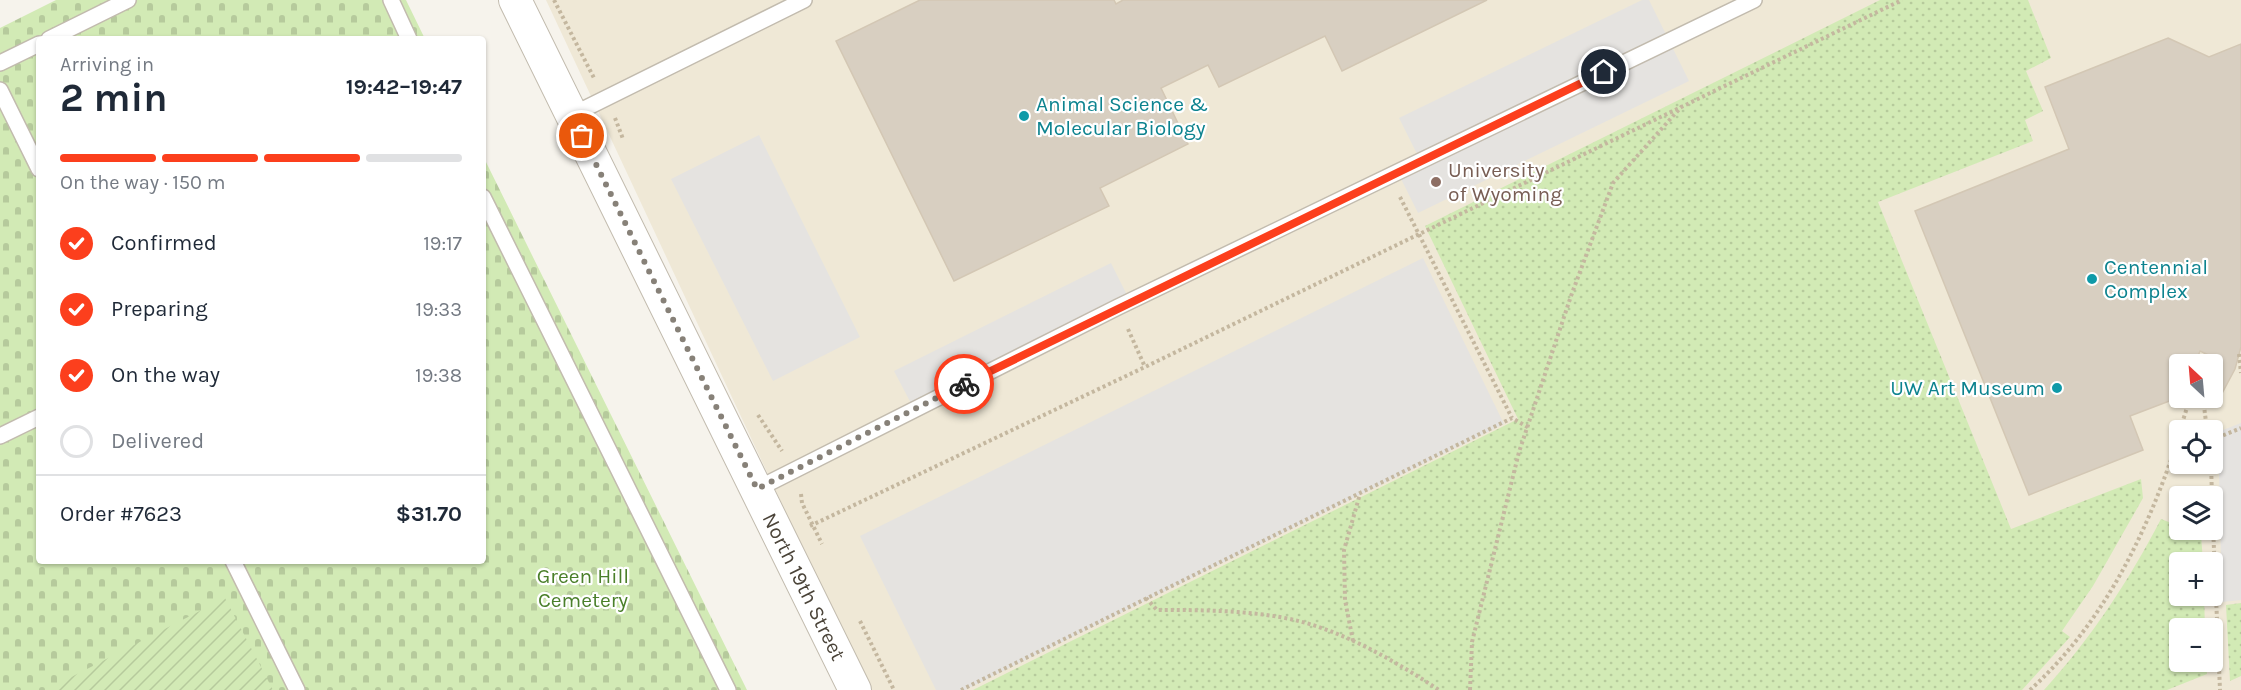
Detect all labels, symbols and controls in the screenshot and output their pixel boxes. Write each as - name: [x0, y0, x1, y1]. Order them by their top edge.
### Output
- pin: [1578, 46, 1629, 97]
- text: Arriving in: [60, 53, 154, 76]
- icon: home: [1587, 55, 1620, 88]
- text: 19:42–19:47: [346, 74, 462, 100]
- text: 2 min: [60, 75, 168, 121]
- place label: Animal Science & Molecular Biology: [1036, 92, 1208, 140]
- marker: Animal Science & Molecular Biology: [1017, 109, 1031, 123]
- pin: [556, 110, 607, 161]
- icon: bag: [565, 119, 598, 152]
- place label: University of Wyoming: [1448, 158, 1562, 206]
- text: On the way · 150 m: [60, 171, 225, 194]
- marker: University of Wyoming: [1429, 175, 1443, 189]
- icon: check: [60, 227, 93, 260]
- text: Confirmed: [111, 230, 217, 256]
- text: 19:17: [423, 232, 462, 255]
- place label: Centennial Complex: [2104, 255, 2208, 303]
- marker: Centennial Complex: [2085, 272, 2099, 286]
- icon: check: [60, 293, 93, 326]
- text: Preparing: [111, 296, 208, 322]
- text: 19:33: [416, 298, 462, 321]
- courier: [934, 354, 994, 414]
- north arrow: [2169, 354, 2223, 408]
- map controls: [2169, 354, 2223, 672]
- icon: check: [60, 359, 93, 392]
- text: On the way: [111, 362, 220, 388]
- text: 19:38: [415, 364, 462, 387]
- icon: bike: [948, 368, 981, 401]
- place label: UW Art Museum: [1890, 376, 2045, 400]
- marker: UW Art Museum: [2050, 381, 2064, 395]
- button: locate: [2169, 420, 2223, 474]
- text: Delivered: [111, 428, 204, 454]
- button: layers: [2169, 486, 2223, 540]
- text: Order #7623: [60, 501, 182, 527]
- text: $31.70: [396, 501, 462, 527]
- street label: North 19th Street: [758, 509, 851, 664]
- button: +: [2169, 552, 2223, 606]
- park label: Green Hill Cemetery: [537, 564, 629, 612]
- button: −: [2169, 618, 2223, 672]

